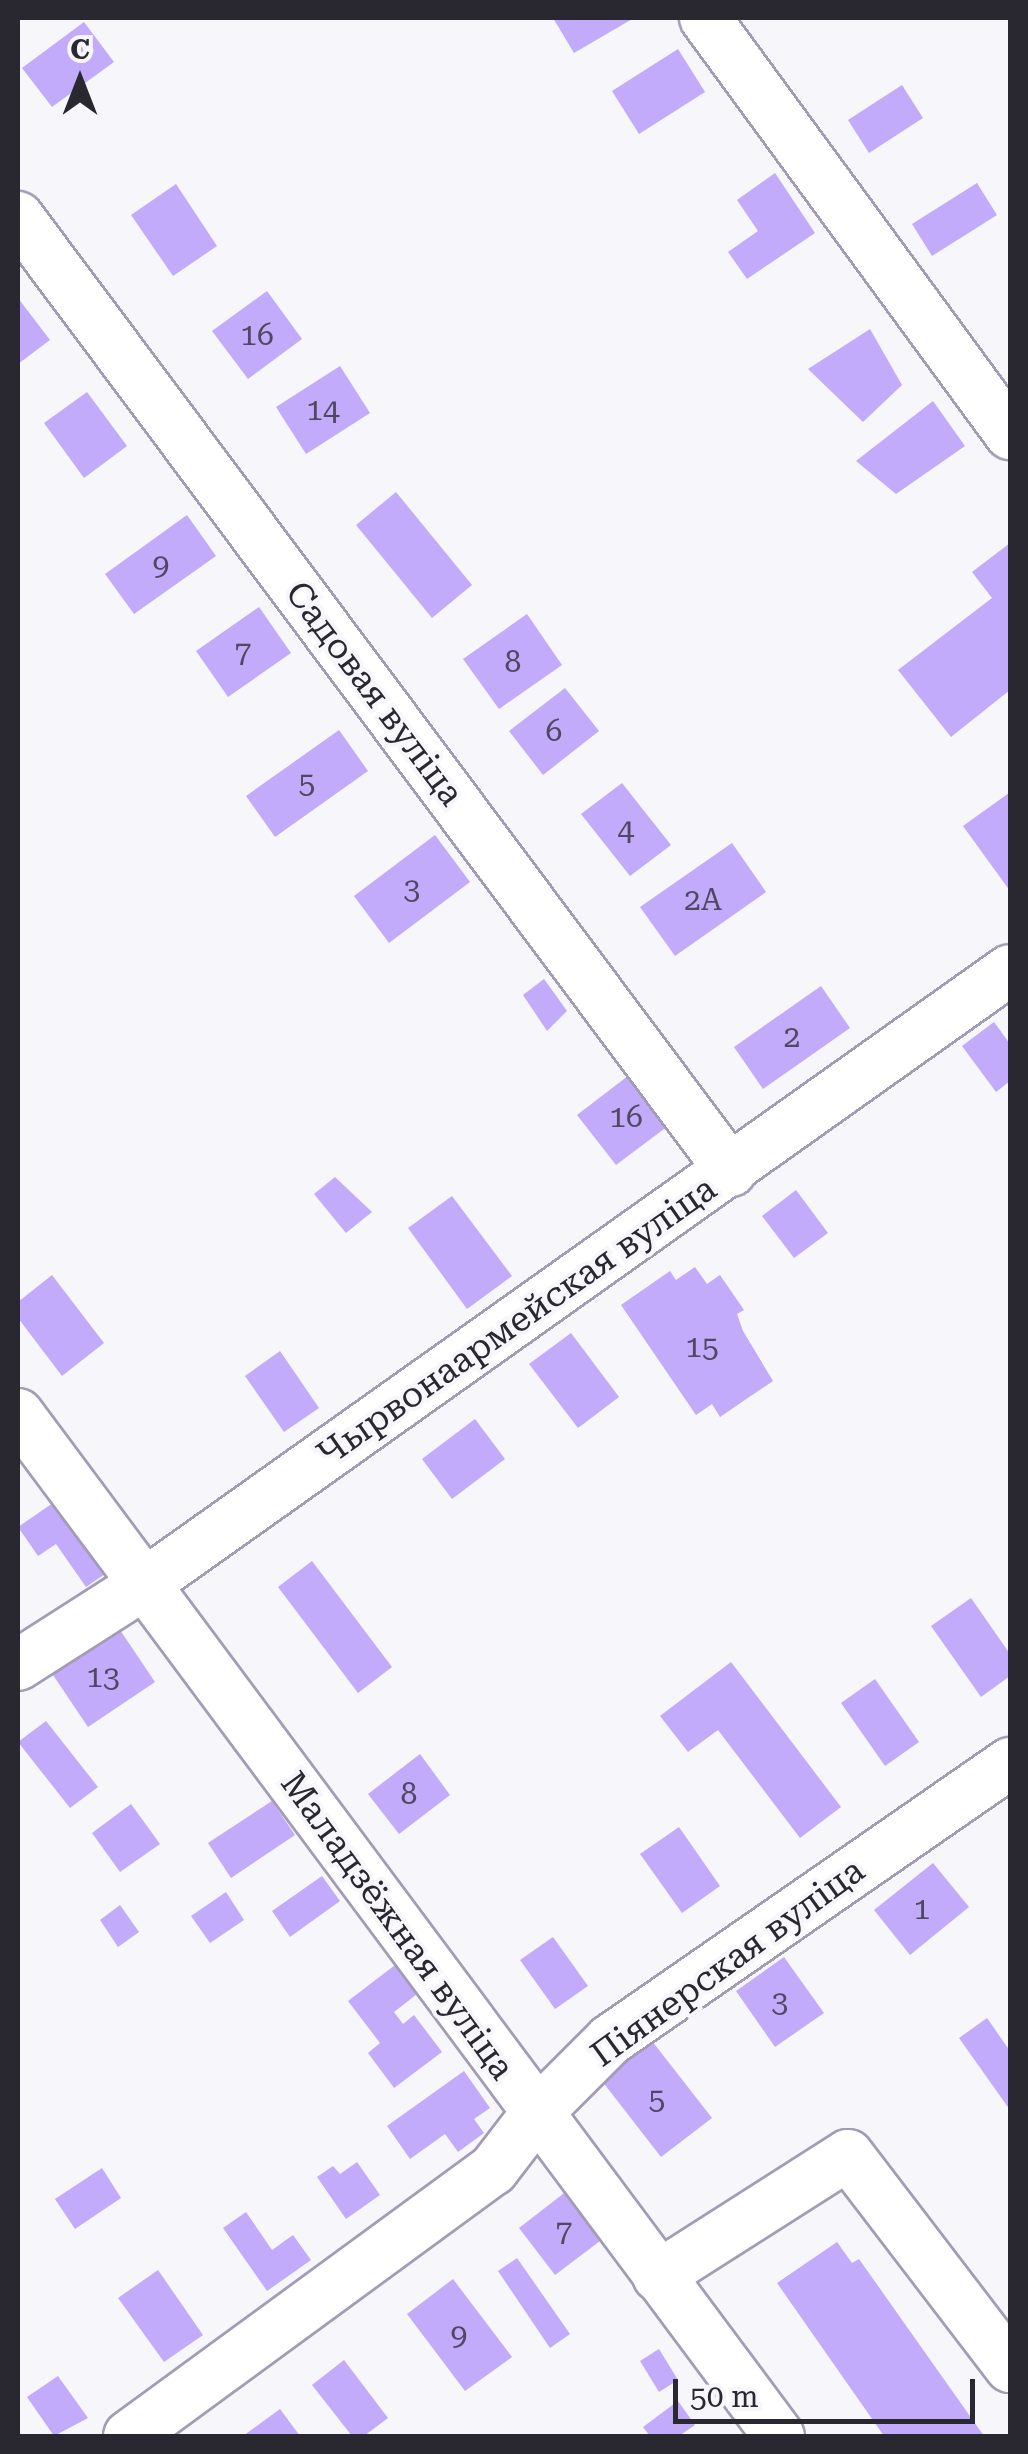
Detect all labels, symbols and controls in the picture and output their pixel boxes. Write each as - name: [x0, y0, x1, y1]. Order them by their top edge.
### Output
- north arrow: [30, 30, 130, 130]
- text: С: [70, 33, 90, 66]
- house number: 16: [240, 317, 274, 353]
- house number: 14: [306, 392, 340, 428]
- house number: 9: [153, 547, 169, 583]
- street label: Садовая вуліца: [276, 574, 472, 814]
- house number: 7: [235, 634, 251, 670]
- house number: 8: [505, 644, 521, 680]
- house number: 6: [546, 713, 562, 749]
- house number: 5: [299, 765, 315, 801]
- house number: 4: [618, 812, 634, 848]
- house number: 3: [404, 871, 420, 907]
- house number: 2А: [684, 882, 722, 918]
- house number: 2: [784, 1019, 800, 1055]
- house number: 16: [609, 1099, 643, 1135]
- street label: Чырвонаармейская вуліца: [309, 1168, 725, 1476]
- house number: 15: [685, 1329, 719, 1365]
- house number: 13: [86, 1659, 120, 1695]
- street label: Маладзёжная вуліца: [271, 1764, 523, 2088]
- house number: 8: [401, 1776, 417, 1812]
- street label: Піянерская вуліца: [583, 1850, 873, 2076]
- house number: 1: [914, 1891, 930, 1927]
- house number: 3: [772, 1984, 788, 2020]
- house number: 5: [649, 2081, 665, 2117]
- house number: 7: [556, 2213, 572, 2249]
- house number: 9: [451, 2317, 467, 2353]
- scale bar: [678, 2359, 980, 2421]
- text: 50 m: [690, 2379, 759, 2414]

